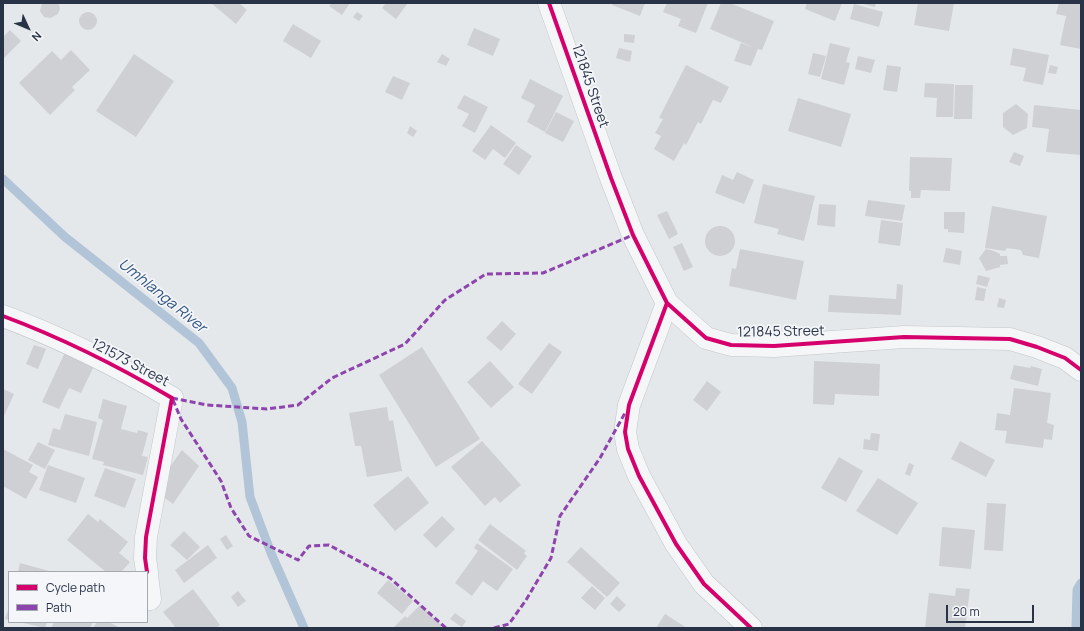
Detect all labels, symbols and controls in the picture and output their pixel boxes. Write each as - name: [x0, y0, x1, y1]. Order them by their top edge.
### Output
- north arrow: [8, 8, 48, 48]
- text: N: [29, 29, 45, 45]
- street label: 121845 Street: [568, 42, 612, 130]
- water label: Umhlanga River: [115, 255, 209, 337]
- street label: 121845 Street: [737, 323, 825, 341]
- street label: 121573 Street: [88, 335, 172, 391]
- legend: [8, 571, 148, 623]
- text: Cycle path: [46, 579, 105, 596]
- scale bar: [948, 597, 1036, 623]
- text: Path: [46, 599, 72, 616]
- text: 20 m: [953, 603, 980, 620]

